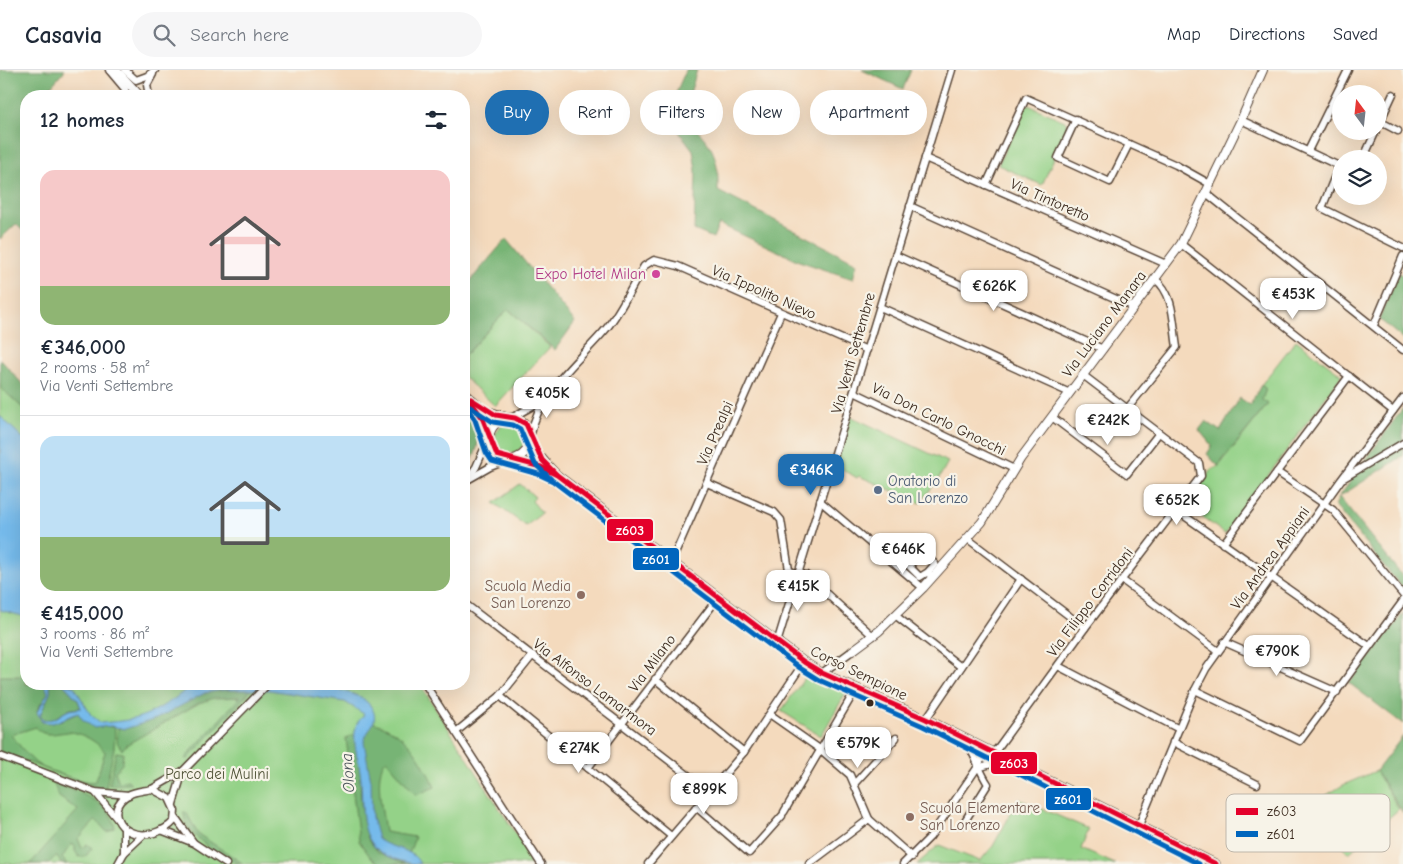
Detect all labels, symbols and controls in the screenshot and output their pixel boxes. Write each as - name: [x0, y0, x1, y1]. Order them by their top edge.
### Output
- search box: [132, 12, 482, 57]
- text: Casavia: [25, 21, 102, 49]
- icon: search: [150, 21, 178, 49]
- text: Search here: [190, 24, 289, 46]
- text: Map: [1167, 24, 1201, 45]
- text: Directions: [1229, 24, 1305, 45]
- text: Saved: [1333, 24, 1378, 45]
- north arrow: [1332, 85, 1388, 140]
- map controls: [1332, 85, 1387, 205]
- chip: Buy: [485, 90, 549, 135]
- chip: Rent: [559, 90, 630, 135]
- chip: Filters: [640, 90, 723, 135]
- chip: New: [733, 90, 800, 135]
- chip: Apartment: [810, 90, 927, 135]
- icon: filters: [422, 106, 450, 134]
- text: 12 homes: [40, 108, 124, 132]
- button: layers: [1332, 150, 1387, 205]
- street label: Via Tintoretto: [1008, 175, 1092, 225]
- icon: home: [200, 203, 290, 293]
- street label: Via Ippolito Nievo: [709, 261, 819, 323]
- place label: Expo Hotel Milan: [535, 265, 646, 283]
- street label: Via Luciano Manara: [1058, 267, 1150, 381]
- marker: Expo Hotel Milan: [650, 268, 662, 280]
- pin: €626K: [959, 270, 1029, 312]
- text: €626K: [972, 277, 1016, 295]
- pin: €453K: [1258, 278, 1328, 320]
- text: €453K: [1271, 285, 1315, 303]
- street label: Via Venti Settembre: [827, 290, 879, 416]
- text: €346,000: [40, 335, 126, 359]
- text: 2 rooms · 58 m²: [40, 359, 150, 377]
- pin: €405K: [512, 376, 582, 419]
- text: Via Venti Settembre: [40, 377, 173, 395]
- street label: Via Don Carlo Gnocchi: [869, 379, 1009, 459]
- text: €405K: [524, 384, 570, 402]
- street label: Via Prealpi: [693, 398, 737, 468]
- pin: €242K: [1073, 404, 1143, 446]
- text: €242K: [1087, 411, 1130, 429]
- pin: €346K: [776, 454, 846, 496]
- text: €346K: [789, 461, 833, 479]
- icon: home: [200, 468, 290, 558]
- place label: Oratorio di San Lorenzo: [888, 472, 968, 507]
- marker: Oratorio di San Lorenzo: [872, 484, 884, 496]
- pin: €652K: [1142, 484, 1212, 526]
- text: €652K: [1155, 491, 1199, 509]
- street label: Via Andrea Appiani: [1227, 503, 1313, 613]
- line badge: z603: [606, 518, 654, 542]
- text: z603: [616, 522, 644, 539]
- pin: €646K: [868, 532, 938, 575]
- text: €646K: [881, 540, 925, 558]
- street label: Via Filippo Corridoni: [1043, 544, 1137, 660]
- line badge: z601: [632, 547, 680, 571]
- text: z601: [643, 551, 669, 568]
- pin: €415K: [763, 570, 833, 612]
- place label: Scuola Media San Lorenzo: [485, 577, 571, 612]
- text: €415K: [777, 577, 819, 595]
- marker: Scuola Media San Lorenzo: [575, 589, 587, 601]
- text: €415,000: [40, 601, 124, 625]
- text: 3 rooms · 86 m²: [40, 625, 149, 643]
- street label: Via Milano: [625, 631, 680, 695]
- pin: €790K: [1242, 634, 1312, 677]
- street label: Via Alfonso Lamarmora: [530, 635, 660, 739]
- street label: Corso Sempione: [808, 642, 911, 704]
- text: €790K: [1255, 642, 1299, 660]
- text: Via Venti Settembre: [40, 643, 173, 661]
- unlabelled marker: [865, 698, 875, 708]
- pin: €579K: [823, 726, 893, 769]
- pin: €274K: [544, 732, 614, 774]
- text: €579K: [836, 734, 880, 752]
- text: €274K: [558, 739, 600, 757]
- line badge: z603: [990, 751, 1038, 775]
- water label: Olona: [338, 753, 358, 793]
- text: z603: [1000, 755, 1028, 772]
- park label: Parco dei Mulini: [165, 765, 269, 783]
- pin: €899K: [669, 772, 739, 815]
- text: €899K: [682, 780, 726, 798]
- line badge: z601: [1045, 787, 1092, 811]
- text: z601: [1055, 791, 1081, 808]
- legend: [1226, 794, 1390, 852]
- place label: Scuola Elementare San Lorenzo: [920, 799, 1040, 834]
- text: z603: [1267, 803, 1296, 820]
- marker: Scuola Elementare San Lorenzo: [904, 811, 916, 823]
- text: z601: [1267, 826, 1295, 843]

